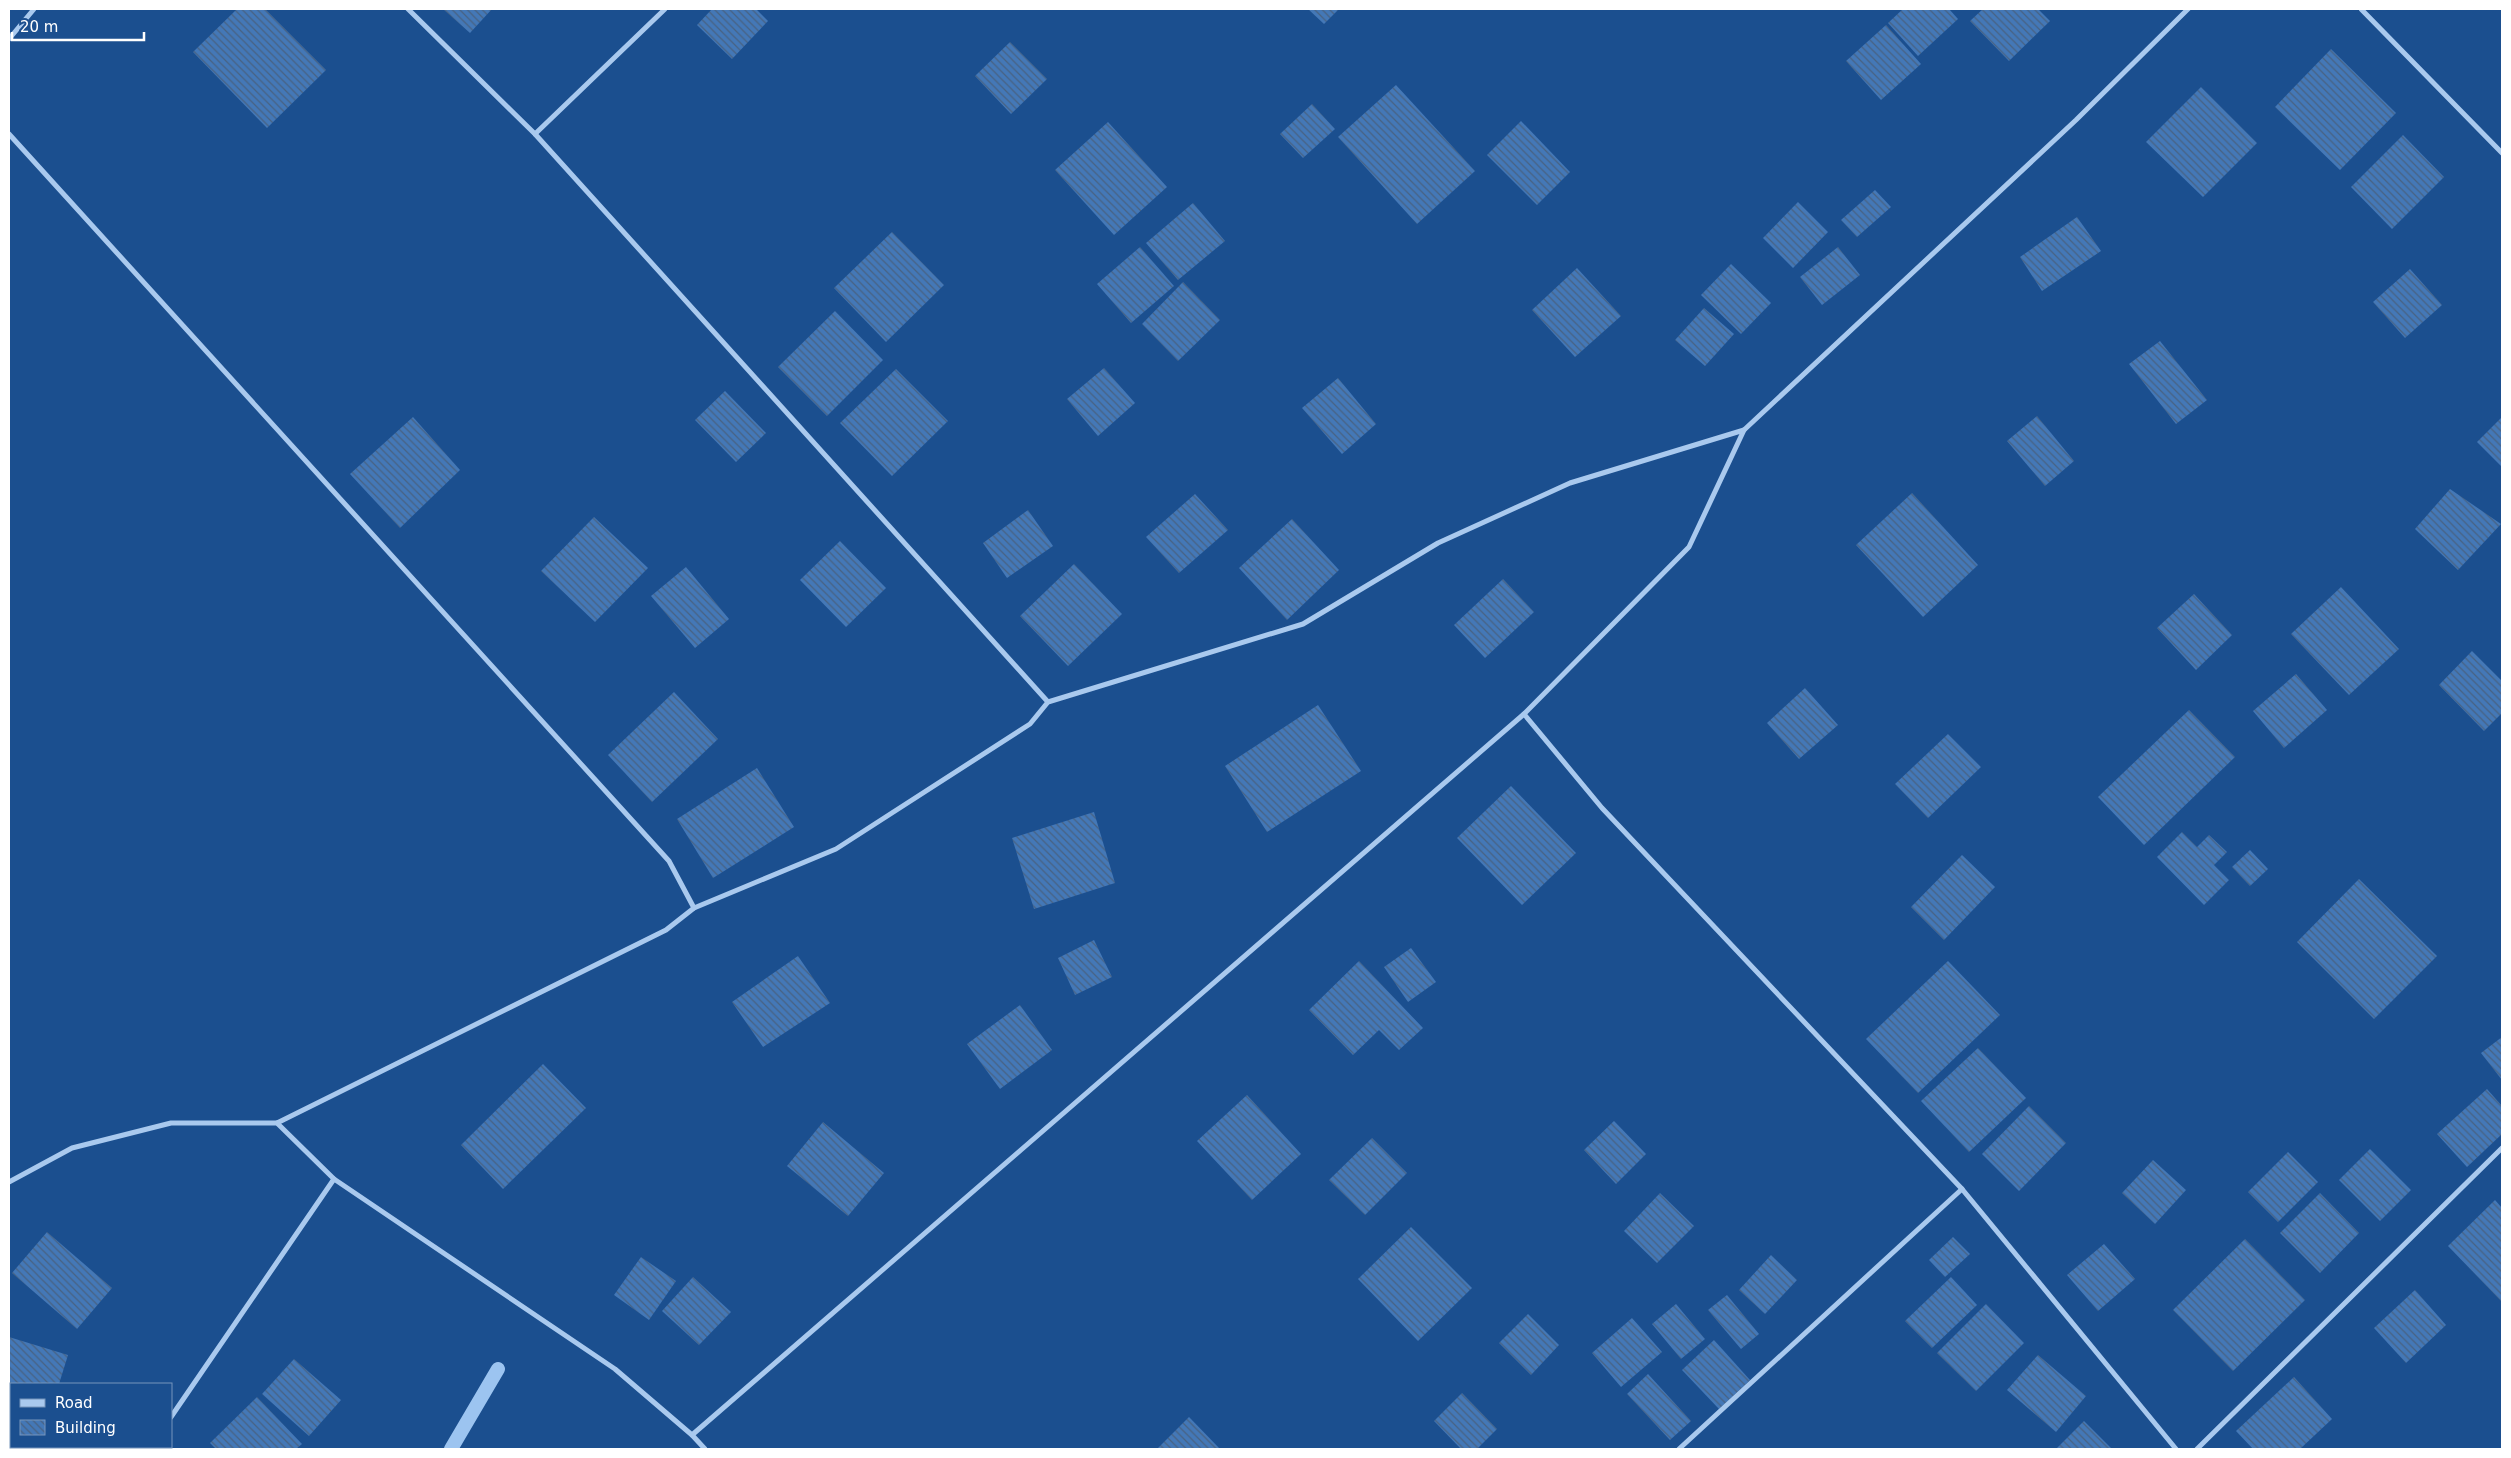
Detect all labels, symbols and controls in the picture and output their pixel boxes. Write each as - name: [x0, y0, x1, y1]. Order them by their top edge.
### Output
- scale bar: [12, 10, 145, 42]
- text: 20 m: [20, 18, 58, 36]
- legend: [10, 1383, 172, 1448]
- text: Road: [55, 1394, 93, 1412]
- text: Building: [55, 1419, 116, 1437]

